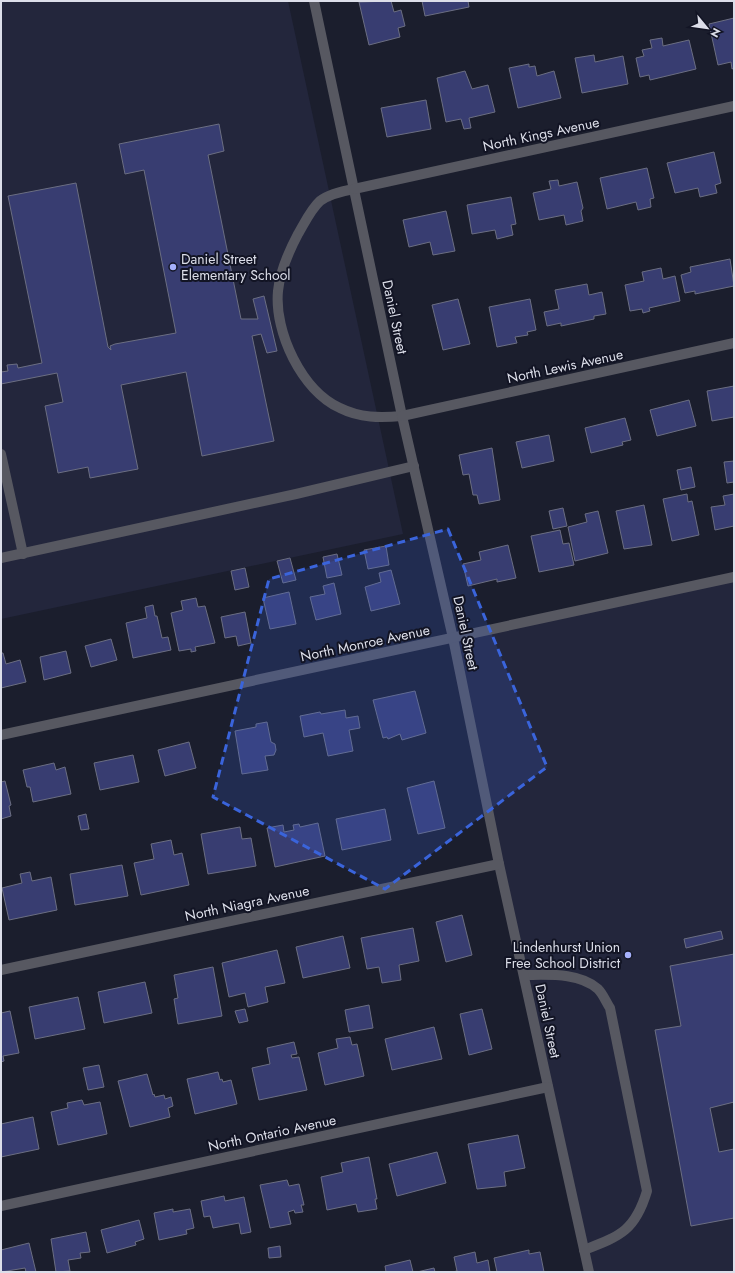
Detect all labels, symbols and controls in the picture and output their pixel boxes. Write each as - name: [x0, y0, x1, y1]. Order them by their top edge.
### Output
- north arrow: [687, 8, 727, 48]
- text: N: [707, 25, 725, 41]
- street label: North Kings Avenue: [481, 112, 601, 156]
- place label: Daniel Street Elementary School: [181, 249, 291, 285]
- marker: Daniel Street Elementary School: [168, 262, 178, 272]
- street label: Daniel Street: [377, 278, 413, 357]
- street label: North Lewis Avenue: [505, 344, 625, 388]
- street label: Daniel Street: [448, 594, 484, 673]
- street label: North Monroe Avenue: [298, 620, 432, 666]
- street label: North Niagra Avenue: [183, 880, 311, 926]
- place label: Lindenhurst Union Free School District: [505, 937, 621, 973]
- marker: Lindenhurst Union Free School District: [623, 950, 633, 960]
- street label: Daniel Street: [530, 982, 566, 1061]
- street label: North Ontario Avenue: [206, 1110, 338, 1156]

